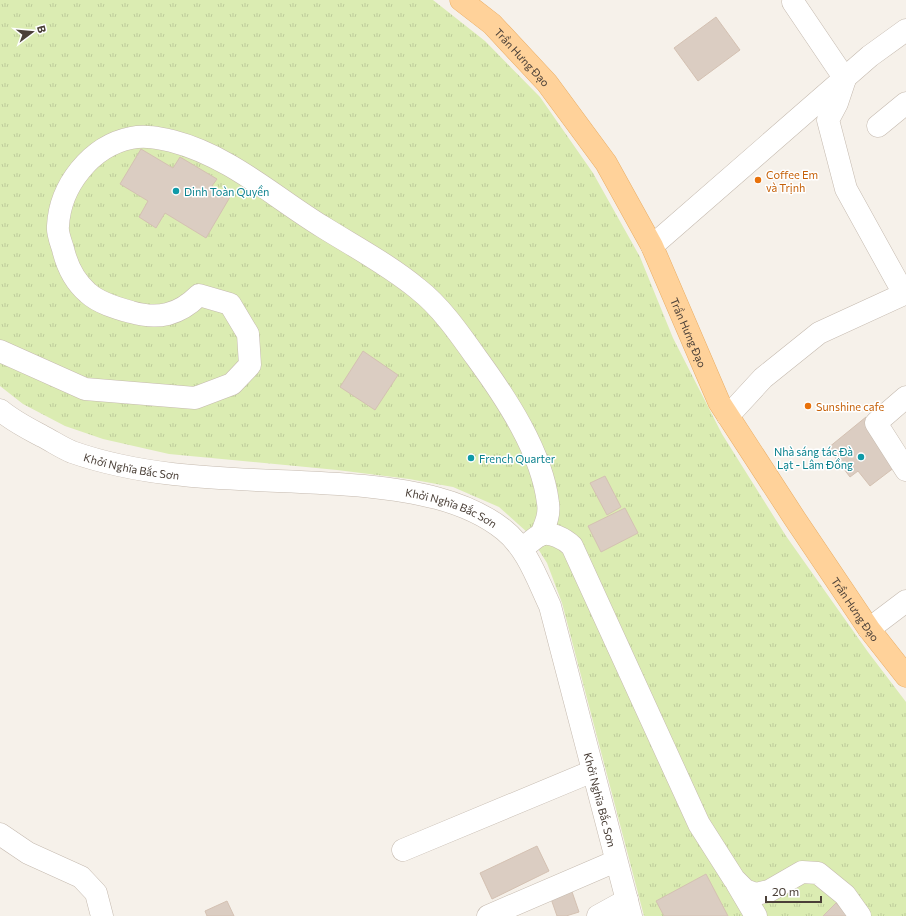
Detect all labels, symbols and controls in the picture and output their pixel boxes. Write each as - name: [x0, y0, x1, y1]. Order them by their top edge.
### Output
- north arrow: [12, 12, 52, 52]
- text: B: [35, 24, 49, 34]
- street label: Trần Hưng Đạo: [492, 25, 553, 89]
- place label: Coffee Em và Trịnh: [766, 168, 818, 194]
- marker: Coffee Em và Trịnh: [753, 175, 763, 185]
- place label: Dinh Toàn Quyền: [184, 185, 269, 198]
- marker: Dinh Toàn Quyền: [171, 186, 181, 196]
- street label: Trần Hưng Đạo: [668, 295, 710, 369]
- place label: Sunshine cafe: [816, 400, 885, 413]
- marker: Sunshine cafe: [803, 401, 813, 411]
- place label: Nhà sáng tác Đà Lạt - Lâm Đồng: [774, 445, 853, 471]
- street label: Khởi Nghĩa Bắc Sơn: [82, 450, 180, 481]
- place label: French Quarter: [479, 452, 556, 465]
- marker: Nhà sáng tác Đà Lạt - Lâm Đồng: [856, 452, 866, 462]
- marker: French Quarter: [466, 453, 476, 463]
- street label: Khởi Nghĩa Bắc Sơn: [404, 485, 500, 530]
- street label: Trần Hưng Đạo: [829, 574, 883, 644]
- street label: Khởi Nghĩa Bắc Sơn: [582, 751, 619, 848]
- scale bar: [766, 878, 821, 904]
- text: 20 m: [772, 884, 799, 898]

